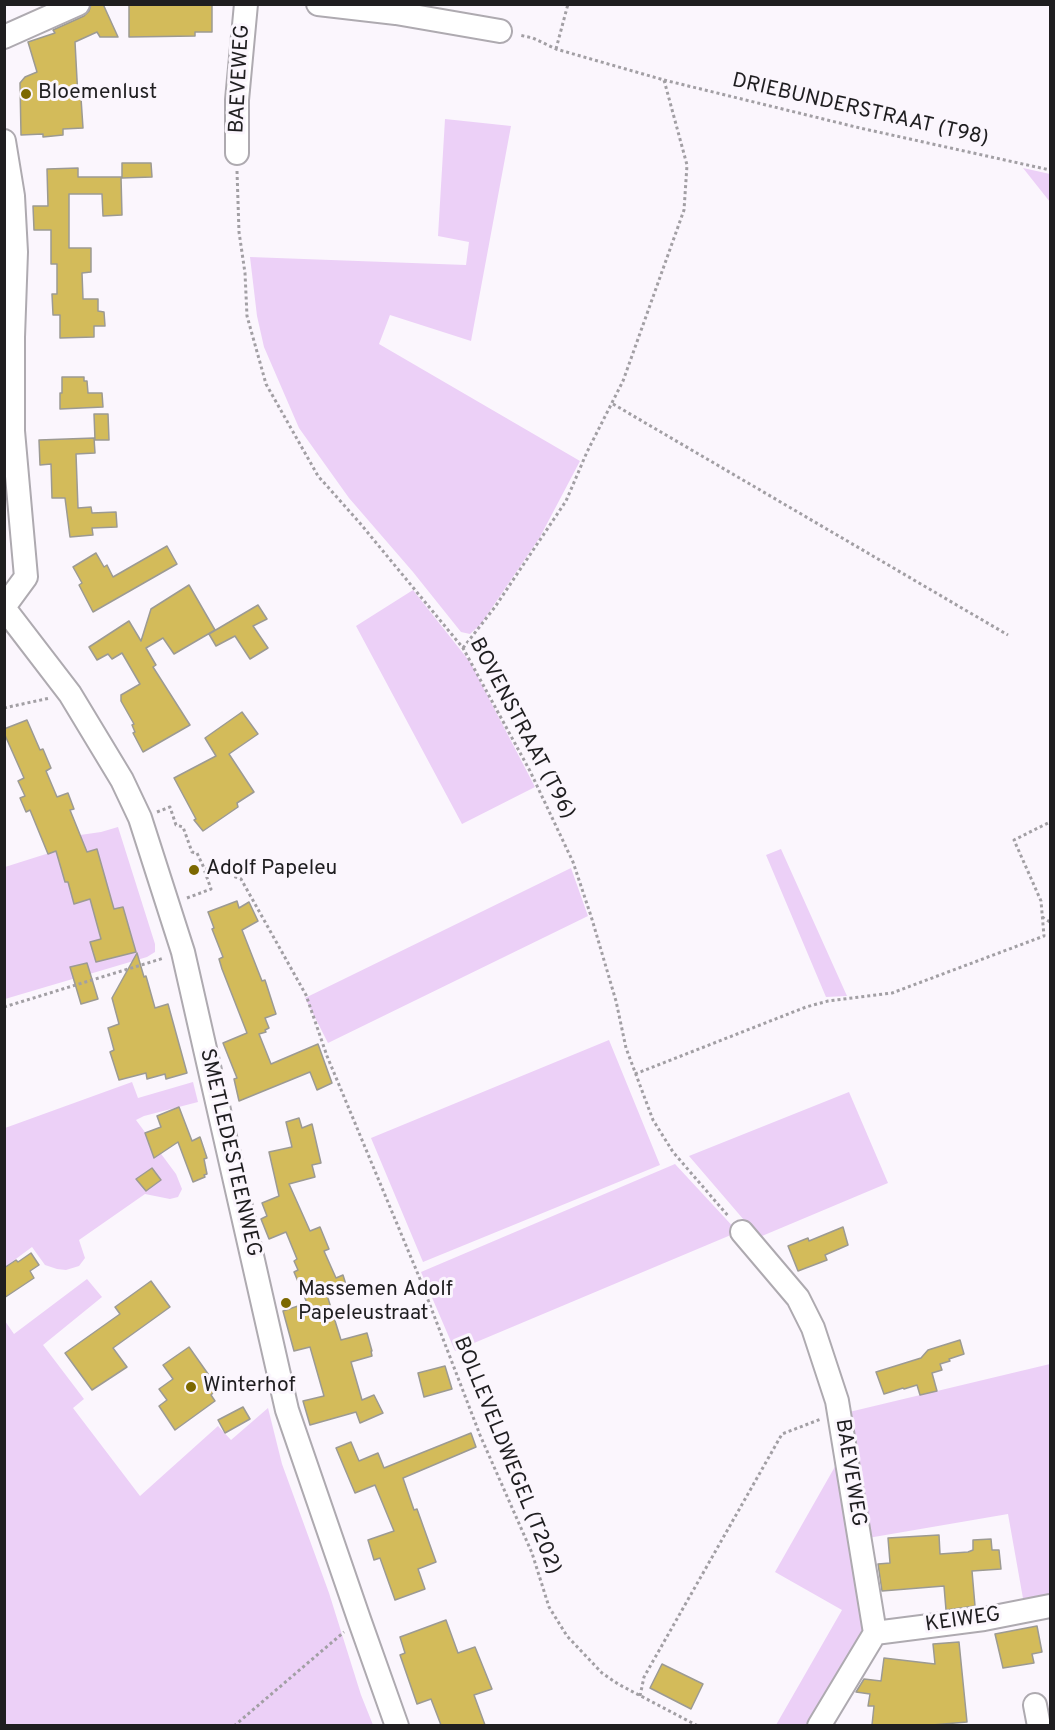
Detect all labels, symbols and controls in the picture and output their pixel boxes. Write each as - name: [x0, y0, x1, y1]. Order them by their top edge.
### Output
- street label: BAEVEWEG: [226, 24, 256, 134]
- street label: DRIEBUNDERSTRAAT (T98): [729, 69, 991, 153]
- place label: Bloemenlust: [38, 81, 157, 107]
- marker: Bloemenlust: [19, 87, 33, 101]
- street label: BOVENSTRAAT (T96): [463, 634, 579, 824]
- place label: Adolf Papeleu: [206, 857, 337, 883]
- marker: Adolf Papeleu: [187, 863, 201, 877]
- street label: SMETLEDESTEENWEG: [193, 1047, 265, 1259]
- place label: Massemen Adolf Papeleustraat: [298, 1278, 453, 1328]
- marker: Massemen Adolf Papeleustraat: [279, 1296, 293, 1310]
- street label: BOLLEVELDWEGEL (T202): [447, 1333, 565, 1579]
- place label: Winterhof: [203, 1374, 295, 1400]
- marker: Winterhof: [184, 1380, 198, 1394]
- street label: BAEVEWEG: [828, 1417, 870, 1529]
- street label: KEIWEG: [924, 1603, 1002, 1639]

